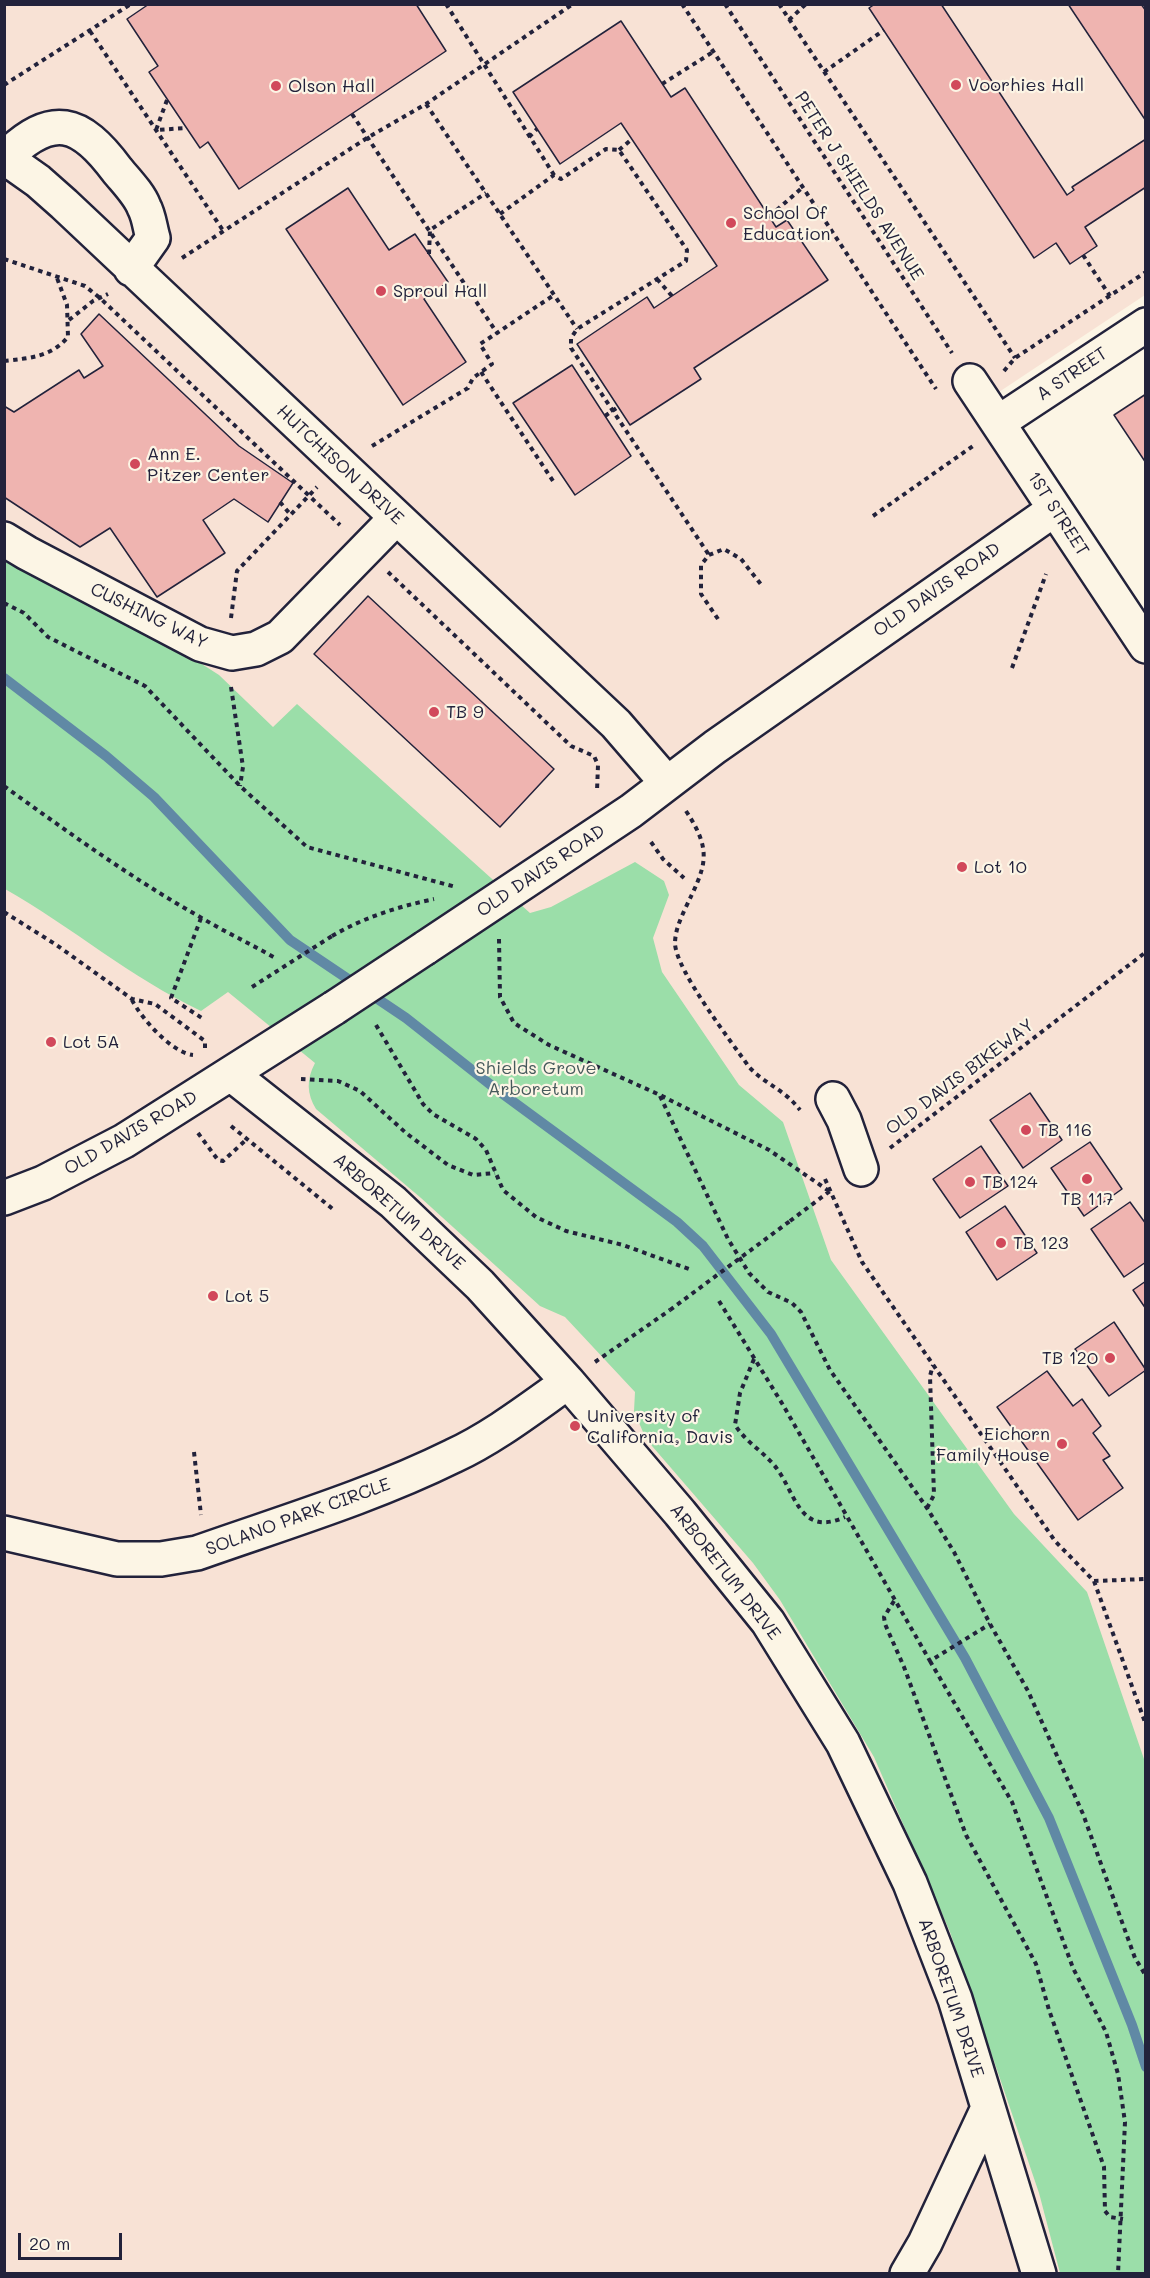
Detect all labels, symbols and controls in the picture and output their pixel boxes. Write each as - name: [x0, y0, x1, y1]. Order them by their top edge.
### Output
- place label: Voorhies Hall: [968, 74, 1084, 96]
- place label: Olson Hall: [288, 75, 375, 97]
- marker: Voorhies Hall: [949, 78, 963, 92]
- marker: Olson Hall: [269, 79, 283, 93]
- street label: PETER J SHIELDS AVENUE: [790, 88, 928, 284]
- place label: School Of Education: [743, 202, 830, 244]
- marker: School Of Education: [724, 216, 738, 230]
- place label: Sproul Hall: [393, 280, 487, 302]
- marker: Sproul Hall: [374, 284, 388, 298]
- street label: A STREET: [1033, 343, 1111, 405]
- street label: HUTCHISON DRIVE: [272, 401, 408, 529]
- place label: Ann E. Pitzer Center: [147, 443, 269, 486]
- marker: Ann E. Pitzer Center: [128, 457, 142, 471]
- street label: 1ST STREET: [1023, 468, 1093, 560]
- street label: OLD DAVIS ROAD: [869, 538, 1005, 642]
- street label: CUSHING WAY: [87, 578, 211, 654]
- place label: TB 9: [446, 701, 484, 723]
- marker: TB 9: [427, 705, 441, 719]
- street label: OLD DAVIS ROAD: [473, 820, 609, 922]
- place label: Lot 10: [974, 856, 1027, 878]
- marker: Lot 10: [955, 860, 969, 874]
- street label: OLD DAVIS BIKEWAY: [882, 1014, 1038, 1140]
- place label: Lot 5A: [63, 1031, 120, 1053]
- marker: Lot 5A: [44, 1035, 58, 1049]
- park label: Shields Grove Arboretum: [475, 1057, 597, 1100]
- street label: OLD DAVIS ROAD: [61, 1086, 201, 1180]
- place label: TB 116: [1038, 1119, 1092, 1141]
- marker: TB 116: [1019, 1123, 1033, 1137]
- street label: ARBORETUM DRIVE: [329, 1149, 469, 1275]
- place label: TB 124: [982, 1171, 1038, 1193]
- marker: TB 117: [1080, 1172, 1094, 1186]
- marker: TB 124: [963, 1175, 977, 1189]
- place label: TB 117: [1060, 1188, 1114, 1210]
- place label: TB 123: [1013, 1232, 1069, 1254]
- marker: TB 123: [994, 1236, 1008, 1250]
- place label: Lot 5: [225, 1285, 269, 1307]
- marker: Lot 5: [206, 1289, 220, 1303]
- place label: TB 120: [1042, 1347, 1098, 1369]
- marker: TB 120: [1103, 1351, 1117, 1365]
- place label: University of California, Davis: [587, 1405, 733, 1448]
- marker: University of California, Davis: [568, 1419, 582, 1433]
- place label: Eichorn Family House: [936, 1423, 1050, 1466]
- marker: Eichorn Family House: [1055, 1437, 1069, 1451]
- street label: SOLANO PARK CIRCLE: [203, 1474, 393, 1560]
- street label: ARBORETUM DRIVE: [665, 1500, 785, 1644]
- street label: ARBORETUM DRIVE: [914, 1915, 988, 2081]
- scale bar: [21, 2221, 124, 2259]
- text: 20 m: [29, 2231, 70, 2255]

